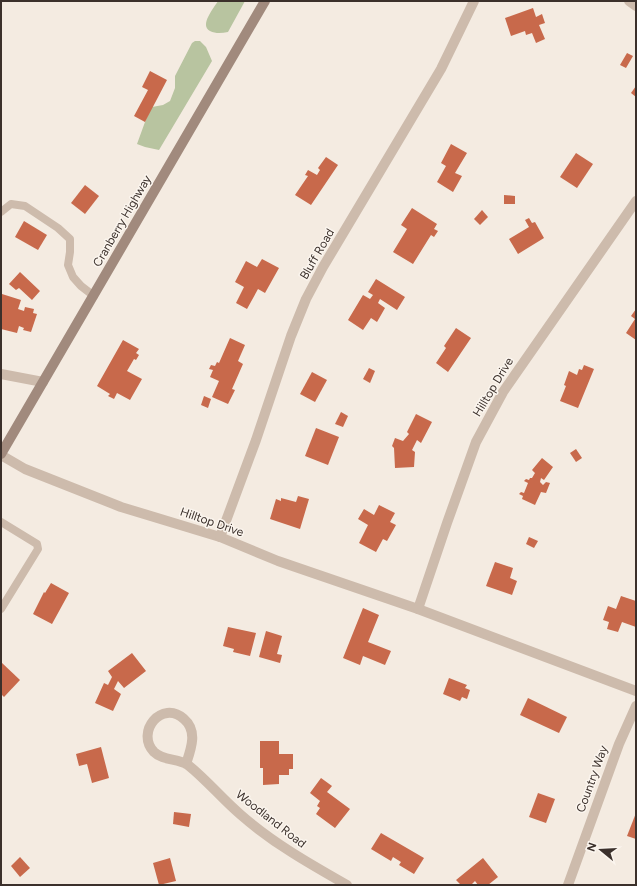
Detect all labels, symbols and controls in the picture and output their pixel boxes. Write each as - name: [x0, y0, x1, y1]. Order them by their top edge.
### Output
- street label: Cranberry Highway: [90, 172, 154, 269]
- street label: Bluff Road: [297, 226, 337, 282]
- street label: Hilltop Drive: [470, 355, 516, 419]
- street label: Hilltop Drive: [178, 505, 246, 540]
- street label: Country Way: [573, 743, 611, 814]
- street label: Woodland Road: [233, 787, 309, 851]
- north arrow: [581, 830, 621, 870]
- text: N: [584, 841, 599, 853]

